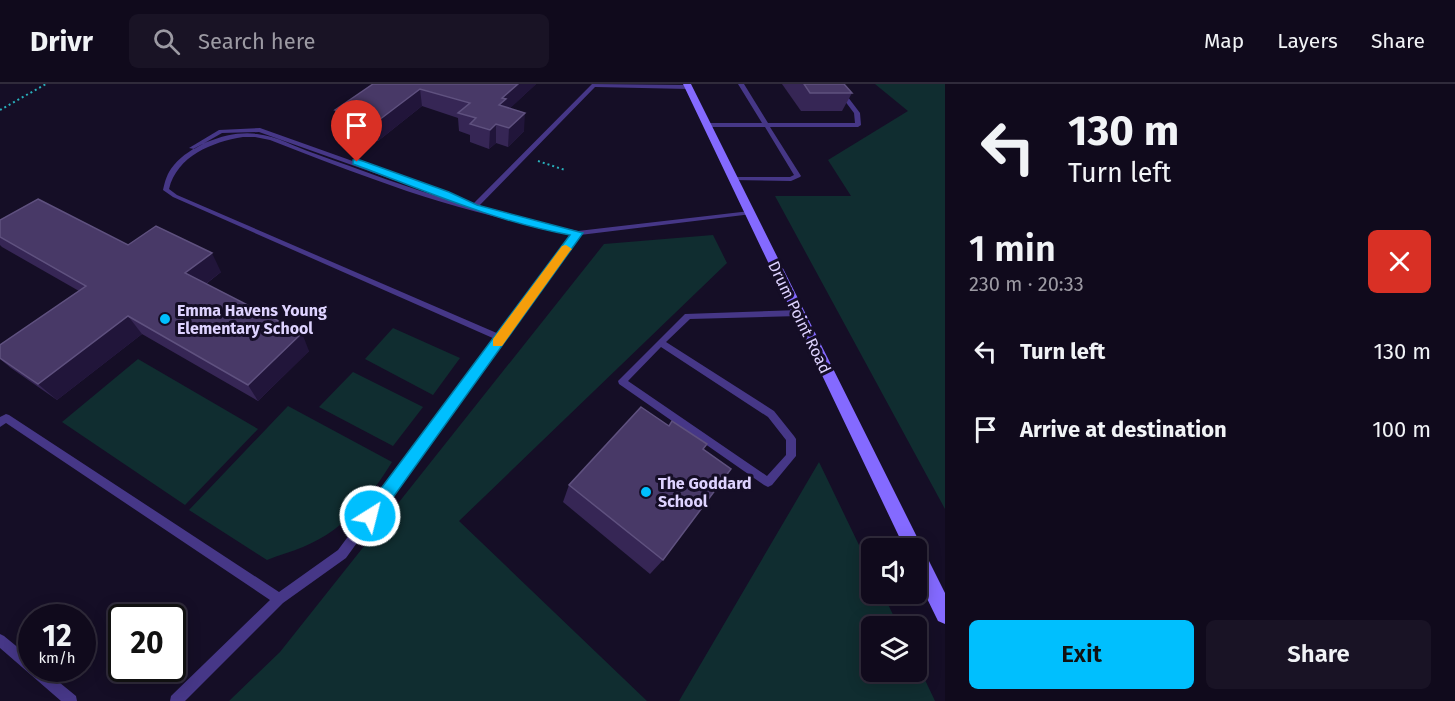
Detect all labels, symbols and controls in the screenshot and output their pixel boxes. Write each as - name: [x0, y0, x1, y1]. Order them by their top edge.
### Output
- search box: [129, 14, 549, 68]
- text: Drivr: [30, 25, 93, 58]
- icon: search: [150, 25, 183, 58]
- text: Search here: [198, 28, 315, 55]
- text: Map: [1204, 28, 1244, 54]
- text: Layers: [1277, 28, 1338, 54]
- text: Share: [1371, 28, 1425, 54]
- pin: [331, 100, 382, 162]
- text: 130 m: [1068, 106, 1179, 156]
- icon: left: [969, 108, 1047, 186]
- icon: arrive: [340, 109, 373, 142]
- text: Turn left: [1068, 157, 1171, 189]
- text: 1 min: [969, 227, 1056, 271]
- button: close: [1368, 230, 1431, 293]
- street label: Drum Point Road: [764, 258, 835, 377]
- text: 230 m · 20:33: [969, 272, 1084, 296]
- place label: Emma Havens Young Elementary School: [177, 301, 327, 338]
- marker: Emma Havens Young Elementary School: [158, 312, 172, 326]
- icon: left: [969, 335, 1002, 368]
- text: Turn left: [1020, 338, 1105, 365]
- text: 130 m: [1374, 338, 1431, 365]
- icon: arrive: [969, 413, 1002, 446]
- text: Arrive at destination: [1020, 416, 1227, 443]
- text: 100 m: [1372, 416, 1431, 443]
- place label: The Goddard School: [658, 474, 752, 511]
- position arrow: [338, 484, 402, 548]
- marker: The Goddard School: [639, 485, 653, 499]
- map controls: [861, 538, 927, 682]
- button: sound: [861, 538, 927, 604]
- speed limit sign: 20: [108, 604, 186, 682]
- button: layers: [861, 616, 927, 682]
- text: 12: [42, 618, 72, 654]
- button: Exit: [969, 620, 1194, 689]
- button: Share: [1206, 620, 1431, 689]
- text: km/h: [38, 649, 76, 667]

